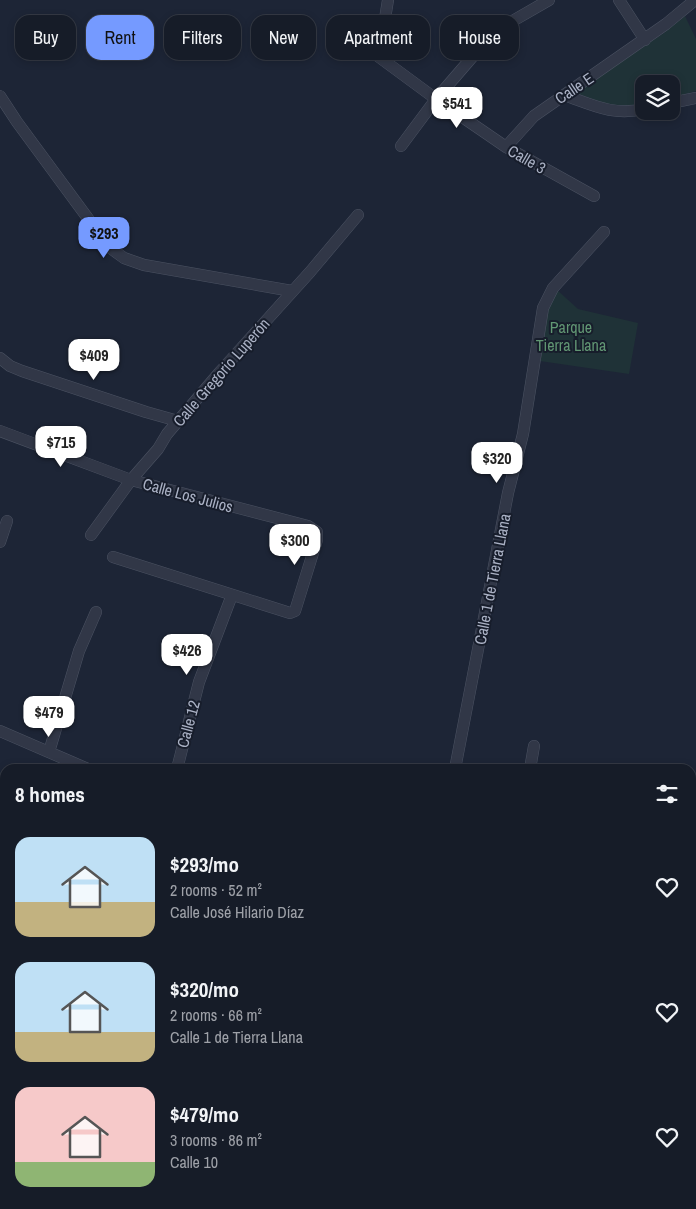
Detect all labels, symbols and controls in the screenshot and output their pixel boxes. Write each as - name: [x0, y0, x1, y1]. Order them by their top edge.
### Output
- chip: Buy: [15, 15, 76, 60]
- chip: Rent: [86, 15, 154, 60]
- chip: Filters: [164, 15, 241, 60]
- chip: New: [251, 15, 316, 60]
- chip: Apartment: [326, 15, 430, 60]
- chip: House: [440, 15, 519, 60]
- street label: Calle E: [550, 67, 598, 109]
- map controls: [635, 75, 680, 120]
- button: layers: [635, 75, 680, 120]
- pin: $541: [427, 86, 487, 129]
- text: $541: [442, 92, 472, 114]
- street label: Calle 3: [504, 139, 550, 179]
- pin: $293: [74, 216, 134, 259]
- text: $293: [89, 222, 119, 244]
- street label: Calle Gregorio Luperón: [168, 313, 274, 431]
- park label: Parque Tierra Llana: [536, 316, 607, 356]
- pin: $409: [64, 338, 124, 381]
- text: $409: [79, 344, 109, 366]
- pin: $715: [31, 426, 91, 468]
- text: $715: [46, 431, 76, 453]
- pin: $320: [467, 442, 527, 484]
- text: $320: [482, 447, 512, 469]
- street label: Calle Los Julios: [140, 472, 236, 518]
- street label: Calle 1 de Tierra Llana: [469, 511, 516, 646]
- pin: $300: [265, 524, 325, 566]
- text: $300: [280, 529, 310, 551]
- pin: $426: [157, 634, 217, 676]
- text: $426: [172, 639, 202, 661]
- pin: $479: [19, 696, 79, 738]
- street label: Calle 12: [171, 698, 205, 750]
- text: $479: [34, 701, 64, 723]
- text: 8 homes: [15, 780, 85, 809]
- icon: filters: [653, 780, 681, 808]
- text: $293/mo: [170, 850, 239, 879]
- icon: home: [55, 857, 115, 917]
- icon: heart: [653, 873, 681, 901]
- text: 2 rooms · 52 m²: [170, 879, 262, 901]
- text: Calle José Hilario Díaz: [170, 901, 304, 923]
- text: $320/mo: [170, 975, 239, 1004]
- icon: home: [55, 982, 115, 1042]
- icon: heart: [653, 998, 681, 1026]
- text: 2 rooms · 66 m²: [170, 1004, 262, 1026]
- text: Calle 1 de Tierra Llana: [170, 1026, 303, 1048]
- text: $479/mo: [170, 1100, 239, 1129]
- icon: home: [55, 1107, 115, 1167]
- icon: heart: [653, 1123, 681, 1151]
- text: 3 rooms · 86 m²: [170, 1129, 262, 1151]
- text: Calle 10: [170, 1151, 218, 1173]

